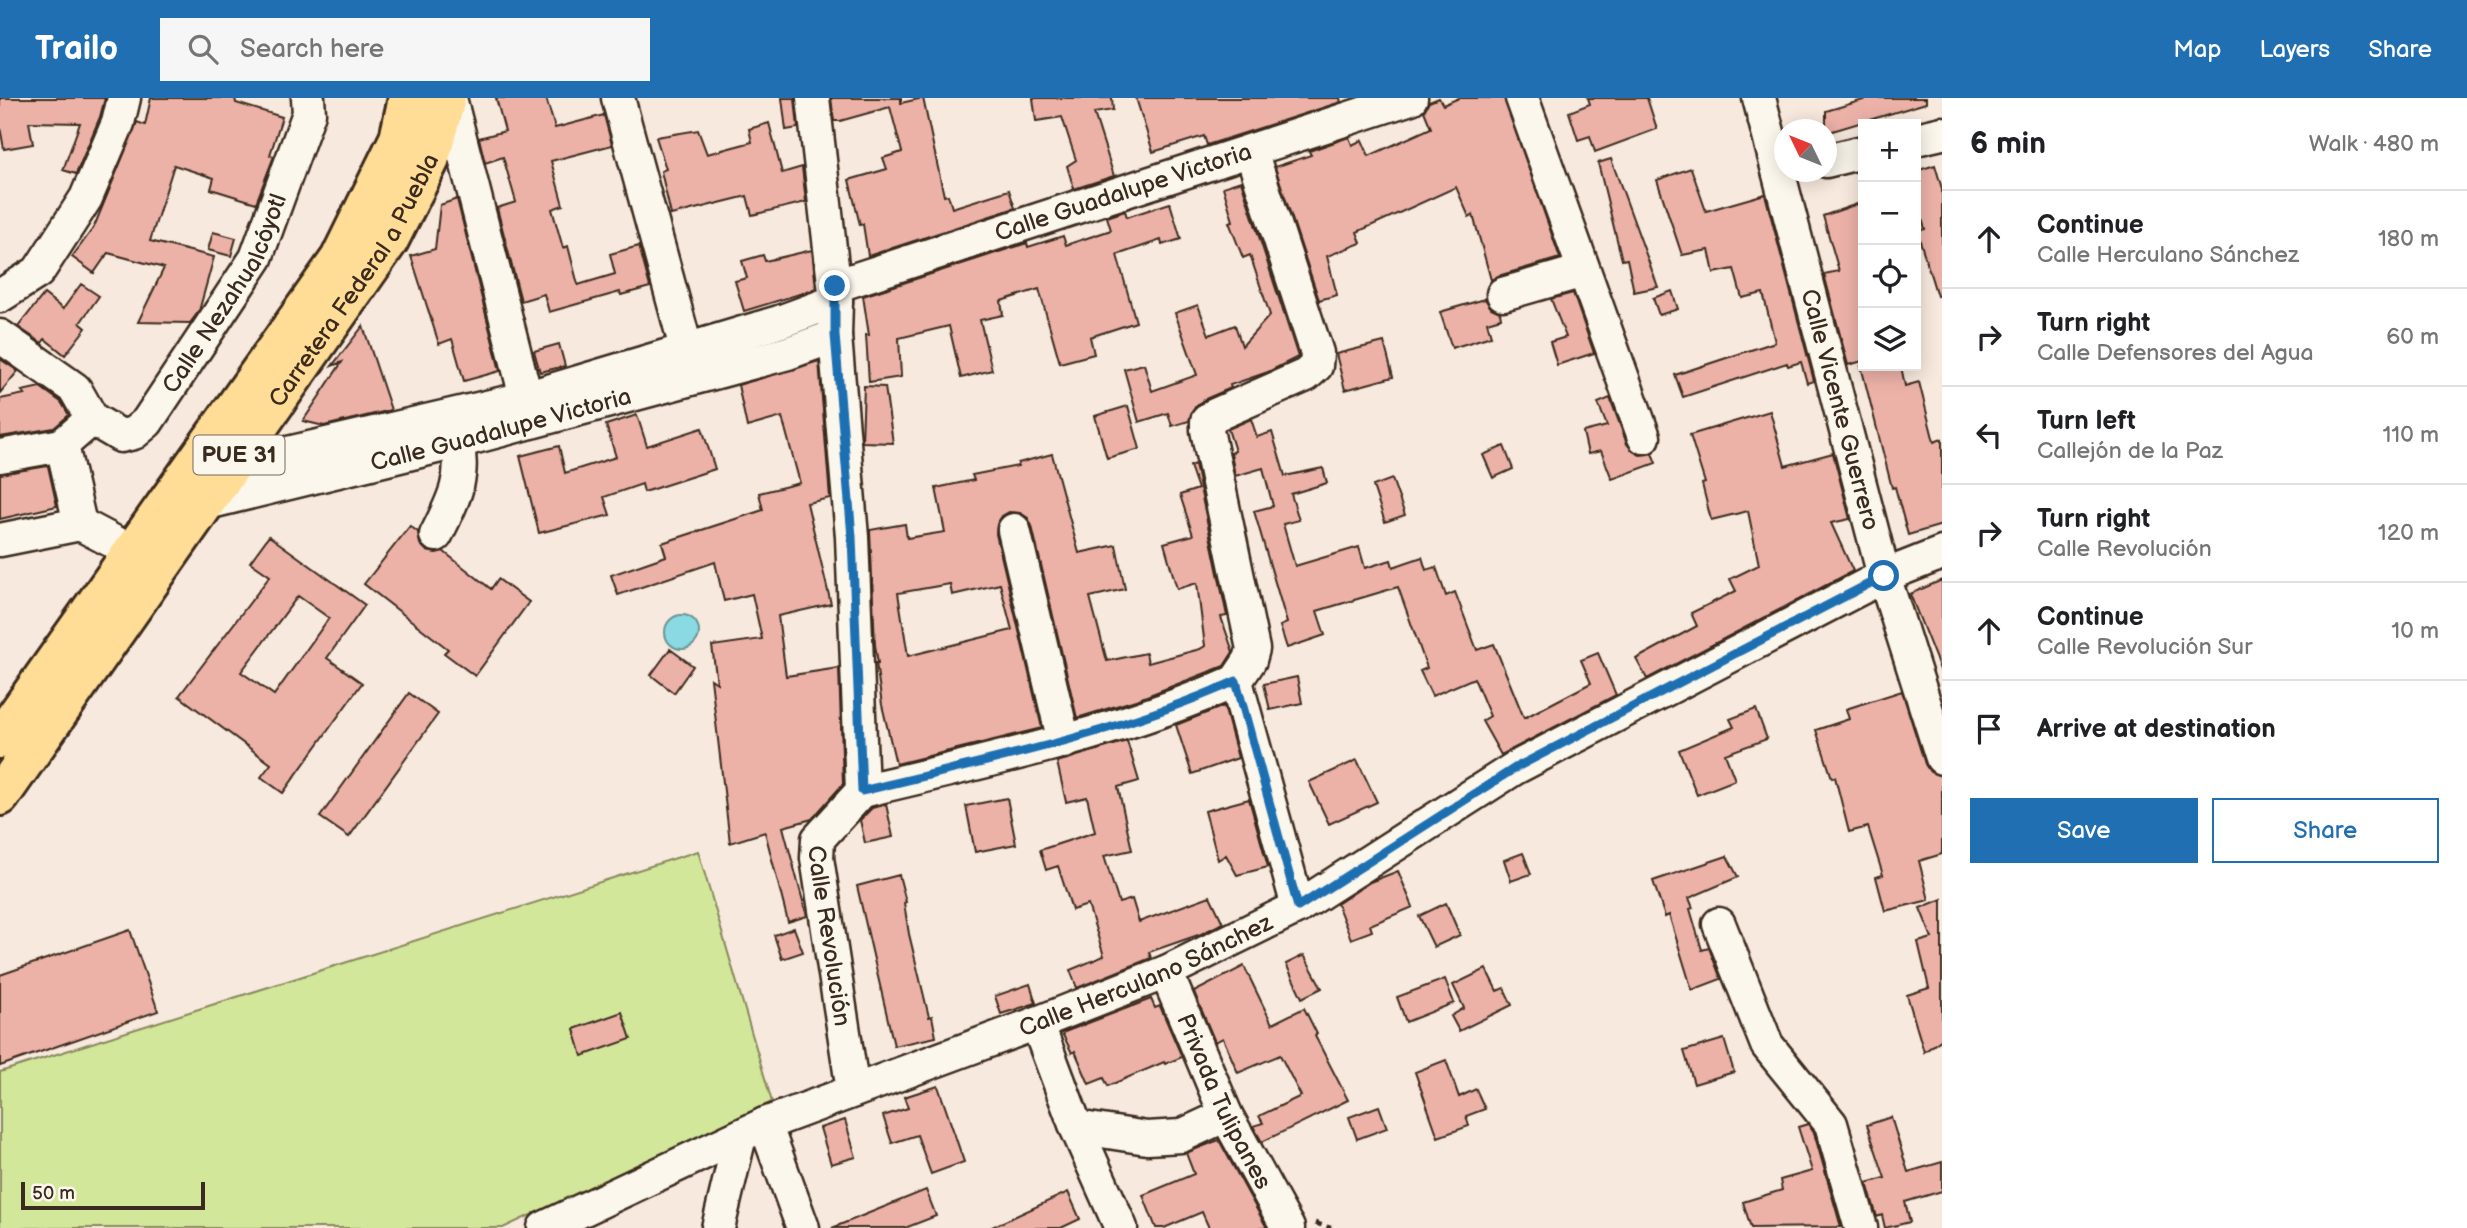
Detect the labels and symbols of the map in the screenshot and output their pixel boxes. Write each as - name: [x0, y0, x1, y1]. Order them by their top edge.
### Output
- north arrow: [1774, 119, 1837, 182]
- street label: Calle Guadalupe Victoria: [991, 137, 1255, 247]
- street label: Carretera Federal a Puebla: [262, 149, 445, 412]
- street label: Calle Nezahualcóyotl: [156, 190, 293, 399]
- route end: [819, 270, 850, 301]
- street label: Calle Vicente Guerrero: [1795, 286, 1886, 533]
- street label: Calle Guadalupe Victoria: [368, 381, 634, 477]
- road number: PUE 31: [194, 436, 284, 474]
- route start: [1868, 560, 1899, 591]
- street label: Calle Revolución: [802, 845, 857, 1028]
- street label: Calle Herculano Sánchez: [1015, 907, 1278, 1043]
- street label: Privada Tulipanes: [1171, 1009, 1278, 1194]
- scale bar: [21, 1179, 205, 1211]

